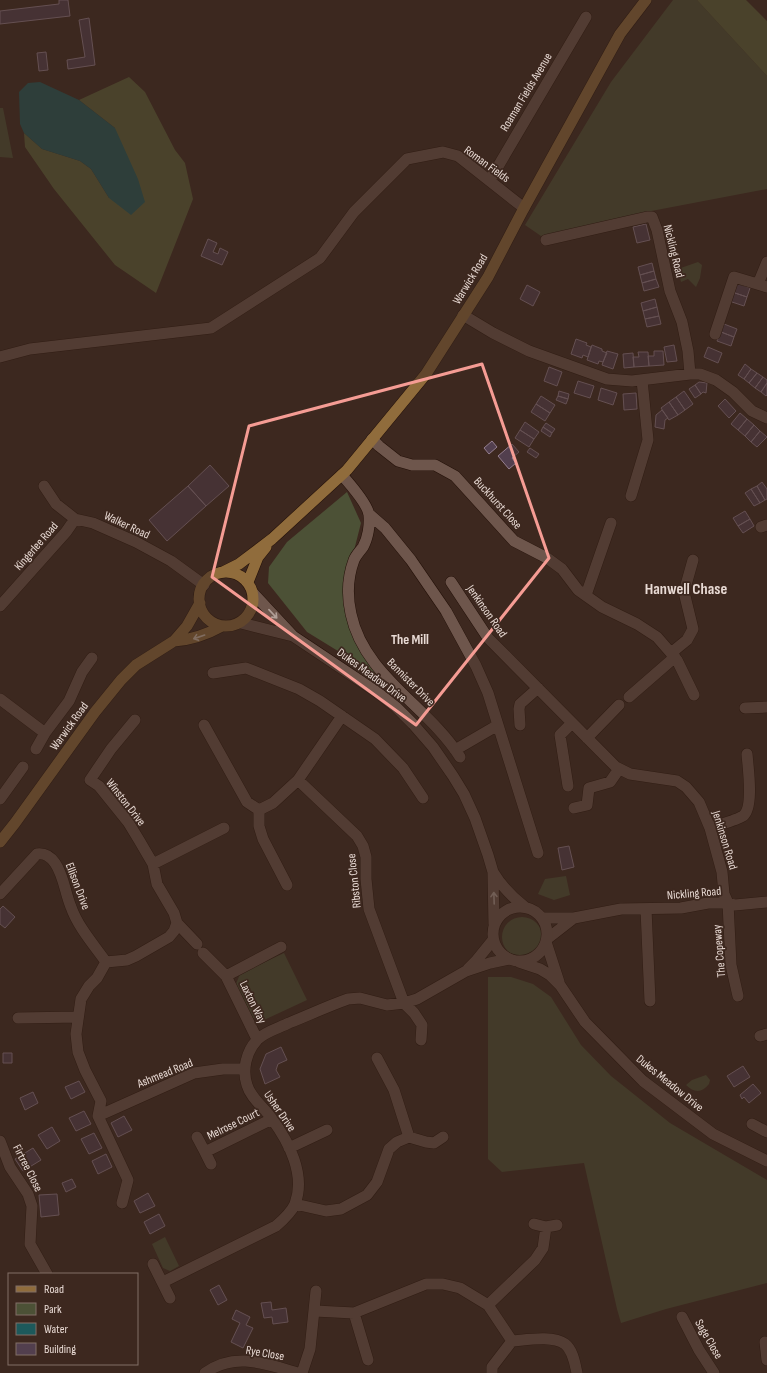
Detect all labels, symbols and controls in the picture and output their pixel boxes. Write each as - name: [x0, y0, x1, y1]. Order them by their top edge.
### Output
- street label: Roaman Fields Avenue: [497, 50, 556, 134]
- street label: Roman Fields: [461, 143, 513, 186]
- street label: Nickling Road: [660, 223, 687, 279]
- street label: Warwick Road: [450, 251, 491, 307]
- street label: Buckhurst Close: [470, 474, 525, 533]
- street label: Walker Road: [101, 508, 152, 543]
- street label: Kingerlee Road: [11, 519, 62, 574]
- district label: Hanwell Chase: [645, 580, 727, 599]
- street label: Jenkinson Road: [462, 581, 510, 640]
- one-way arrow: [268, 609, 278, 619]
- district label: The Mill: [391, 631, 429, 648]
- one-way arrow: [192, 634, 205, 641]
- street label: Dukes Meadow Drive: [334, 645, 410, 706]
- street label: Bannister Drive: [384, 655, 438, 710]
- street label: Warwick Road: [47, 699, 92, 753]
- street label: Winston Drive: [102, 776, 149, 829]
- street label: Jenkinson Road: [708, 808, 741, 871]
- street label: Ribston Close: [344, 853, 365, 909]
- street label: Ellison Drive: [62, 861, 93, 912]
- street label: Nickling Road: [666, 884, 722, 903]
- one-way arrow: [490, 892, 498, 905]
- street label: The Copeway: [710, 924, 729, 978]
- street label: Laxton Way: [236, 978, 269, 1026]
- street label: Dukes Meadow Drive: [633, 1052, 707, 1115]
- street label: Ashmead Road: [134, 1056, 195, 1092]
- street label: Usher Drive: [260, 1088, 299, 1135]
- street label: Melrose Court: [205, 1105, 262, 1144]
- street label: Firtree Close: [9, 1142, 46, 1195]
- legend: [8, 1273, 138, 1365]
- text: Road: [44, 1282, 64, 1297]
- text: Park: [44, 1302, 62, 1317]
- street label: Sage Close: [691, 1317, 726, 1362]
- text: Water: [44, 1322, 68, 1337]
- text: Building: [44, 1342, 76, 1357]
- street label: Rye Close: [245, 1343, 285, 1364]

